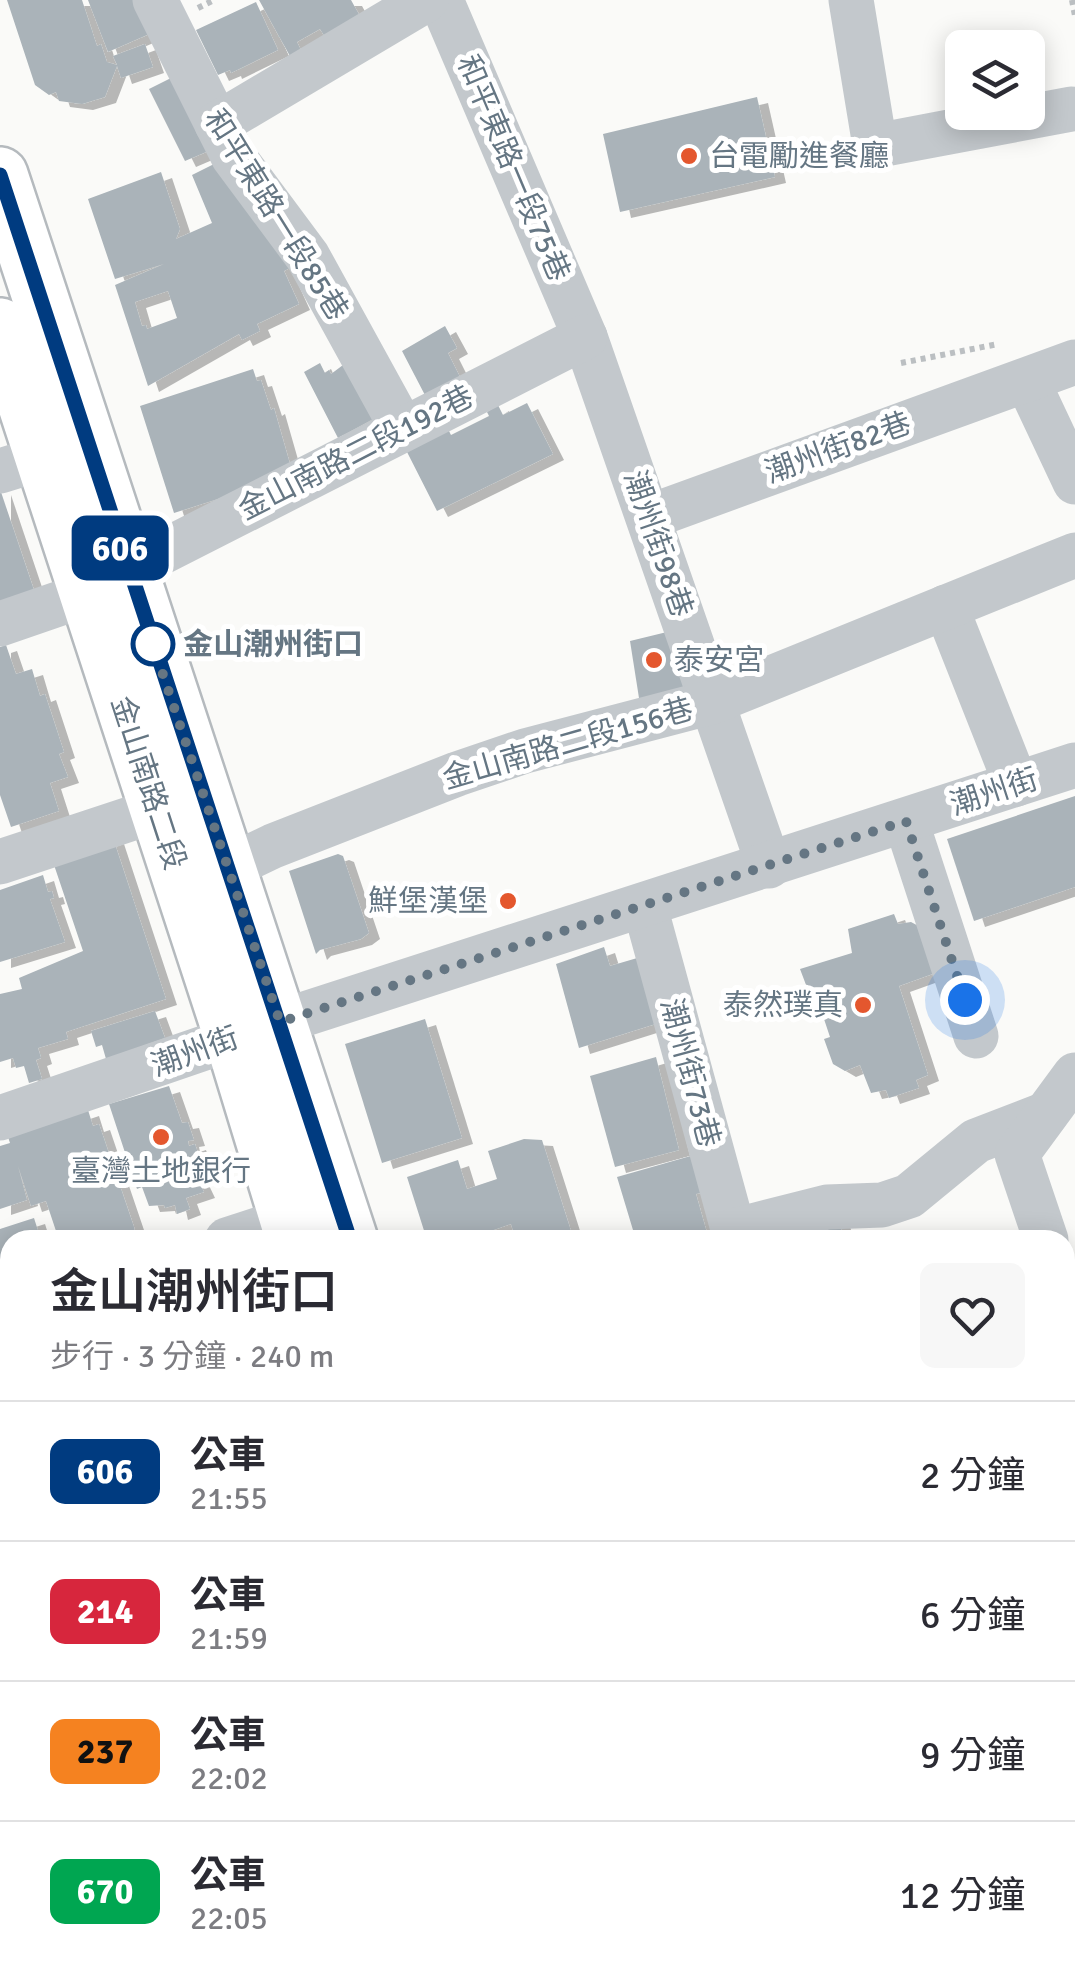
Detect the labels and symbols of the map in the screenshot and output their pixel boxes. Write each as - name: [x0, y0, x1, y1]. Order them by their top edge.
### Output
- street label: 和平東路一段75巷: [449, 49, 577, 287]
- street label: 和平東路一段85巷: [196, 102, 356, 328]
- place label: 台電勵進餐廳: [709, 138, 889, 175]
- marker: 台電勵進餐廳: [678, 145, 700, 167]
- street label: 金山南路二段192巷: [232, 378, 480, 528]
- street label: 潮州街82巷: [760, 405, 916, 491]
- street label: 潮州街98巷: [616, 466, 700, 622]
- line badge: 606: [62, 516, 178, 580]
- marker: 金山潮州街口: [132, 623, 174, 665]
- place label: 金山潮州街口: [183, 626, 363, 663]
- place label: 泰安宮: [674, 642, 764, 679]
- marker: 泰安宮: [643, 649, 665, 671]
- street label: 金山南路二段156巷: [439, 691, 697, 797]
- street label: 金山南路二段: [103, 692, 193, 874]
- street label: 潮州街: [945, 760, 1043, 824]
- place label: 鮮堡漢堡: [368, 883, 488, 920]
- marker: 鮮堡漢堡: [497, 890, 519, 912]
- your location: [940, 975, 990, 1025]
- place label: 泰然璞真: [723, 987, 843, 1024]
- marker: 泰然璞真: [852, 994, 874, 1016]
- street label: 潮州街73巷: [652, 995, 728, 1151]
- street label: 潮州街: [146, 1019, 244, 1085]
- marker: 臺灣土地銀行: [150, 1126, 172, 1148]
- place label: 臺灣土地銀行: [71, 1153, 251, 1190]

